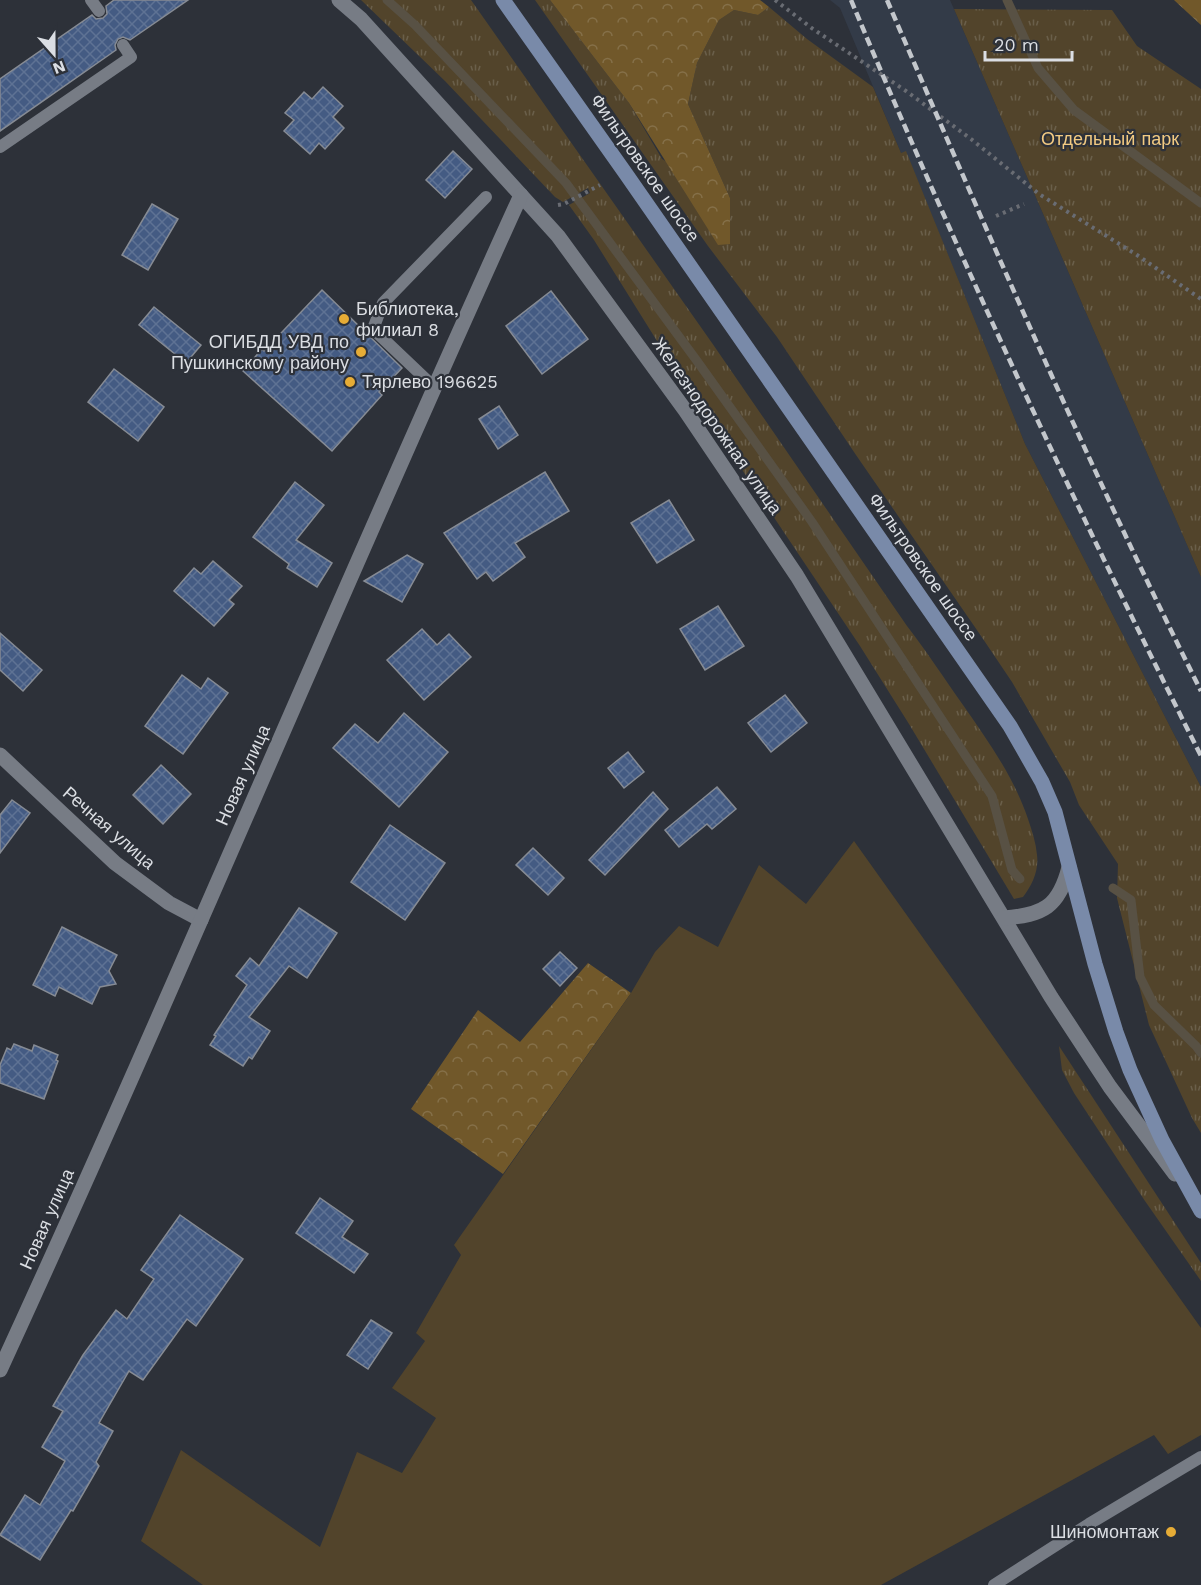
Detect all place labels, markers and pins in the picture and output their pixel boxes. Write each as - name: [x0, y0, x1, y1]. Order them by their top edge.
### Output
- place label: Библиотека, филиал 8: [356, 298, 459, 340]
- marker: Библиотека, филиал 8: [337, 312, 351, 326]
- place label: ОГИБДД УВД по Пушкинскому району: [171, 331, 349, 373]
- marker: ОГИБДД УВД по Пушкинскому району: [354, 345, 368, 359]
- place label: Тярлево 196625: [362, 371, 498, 392]
- marker: Тярлево 196625: [343, 375, 357, 389]
- place label: Шиномонтаж: [1050, 1521, 1159, 1542]
- marker: Шиномонтаж: [1164, 1525, 1178, 1539]

